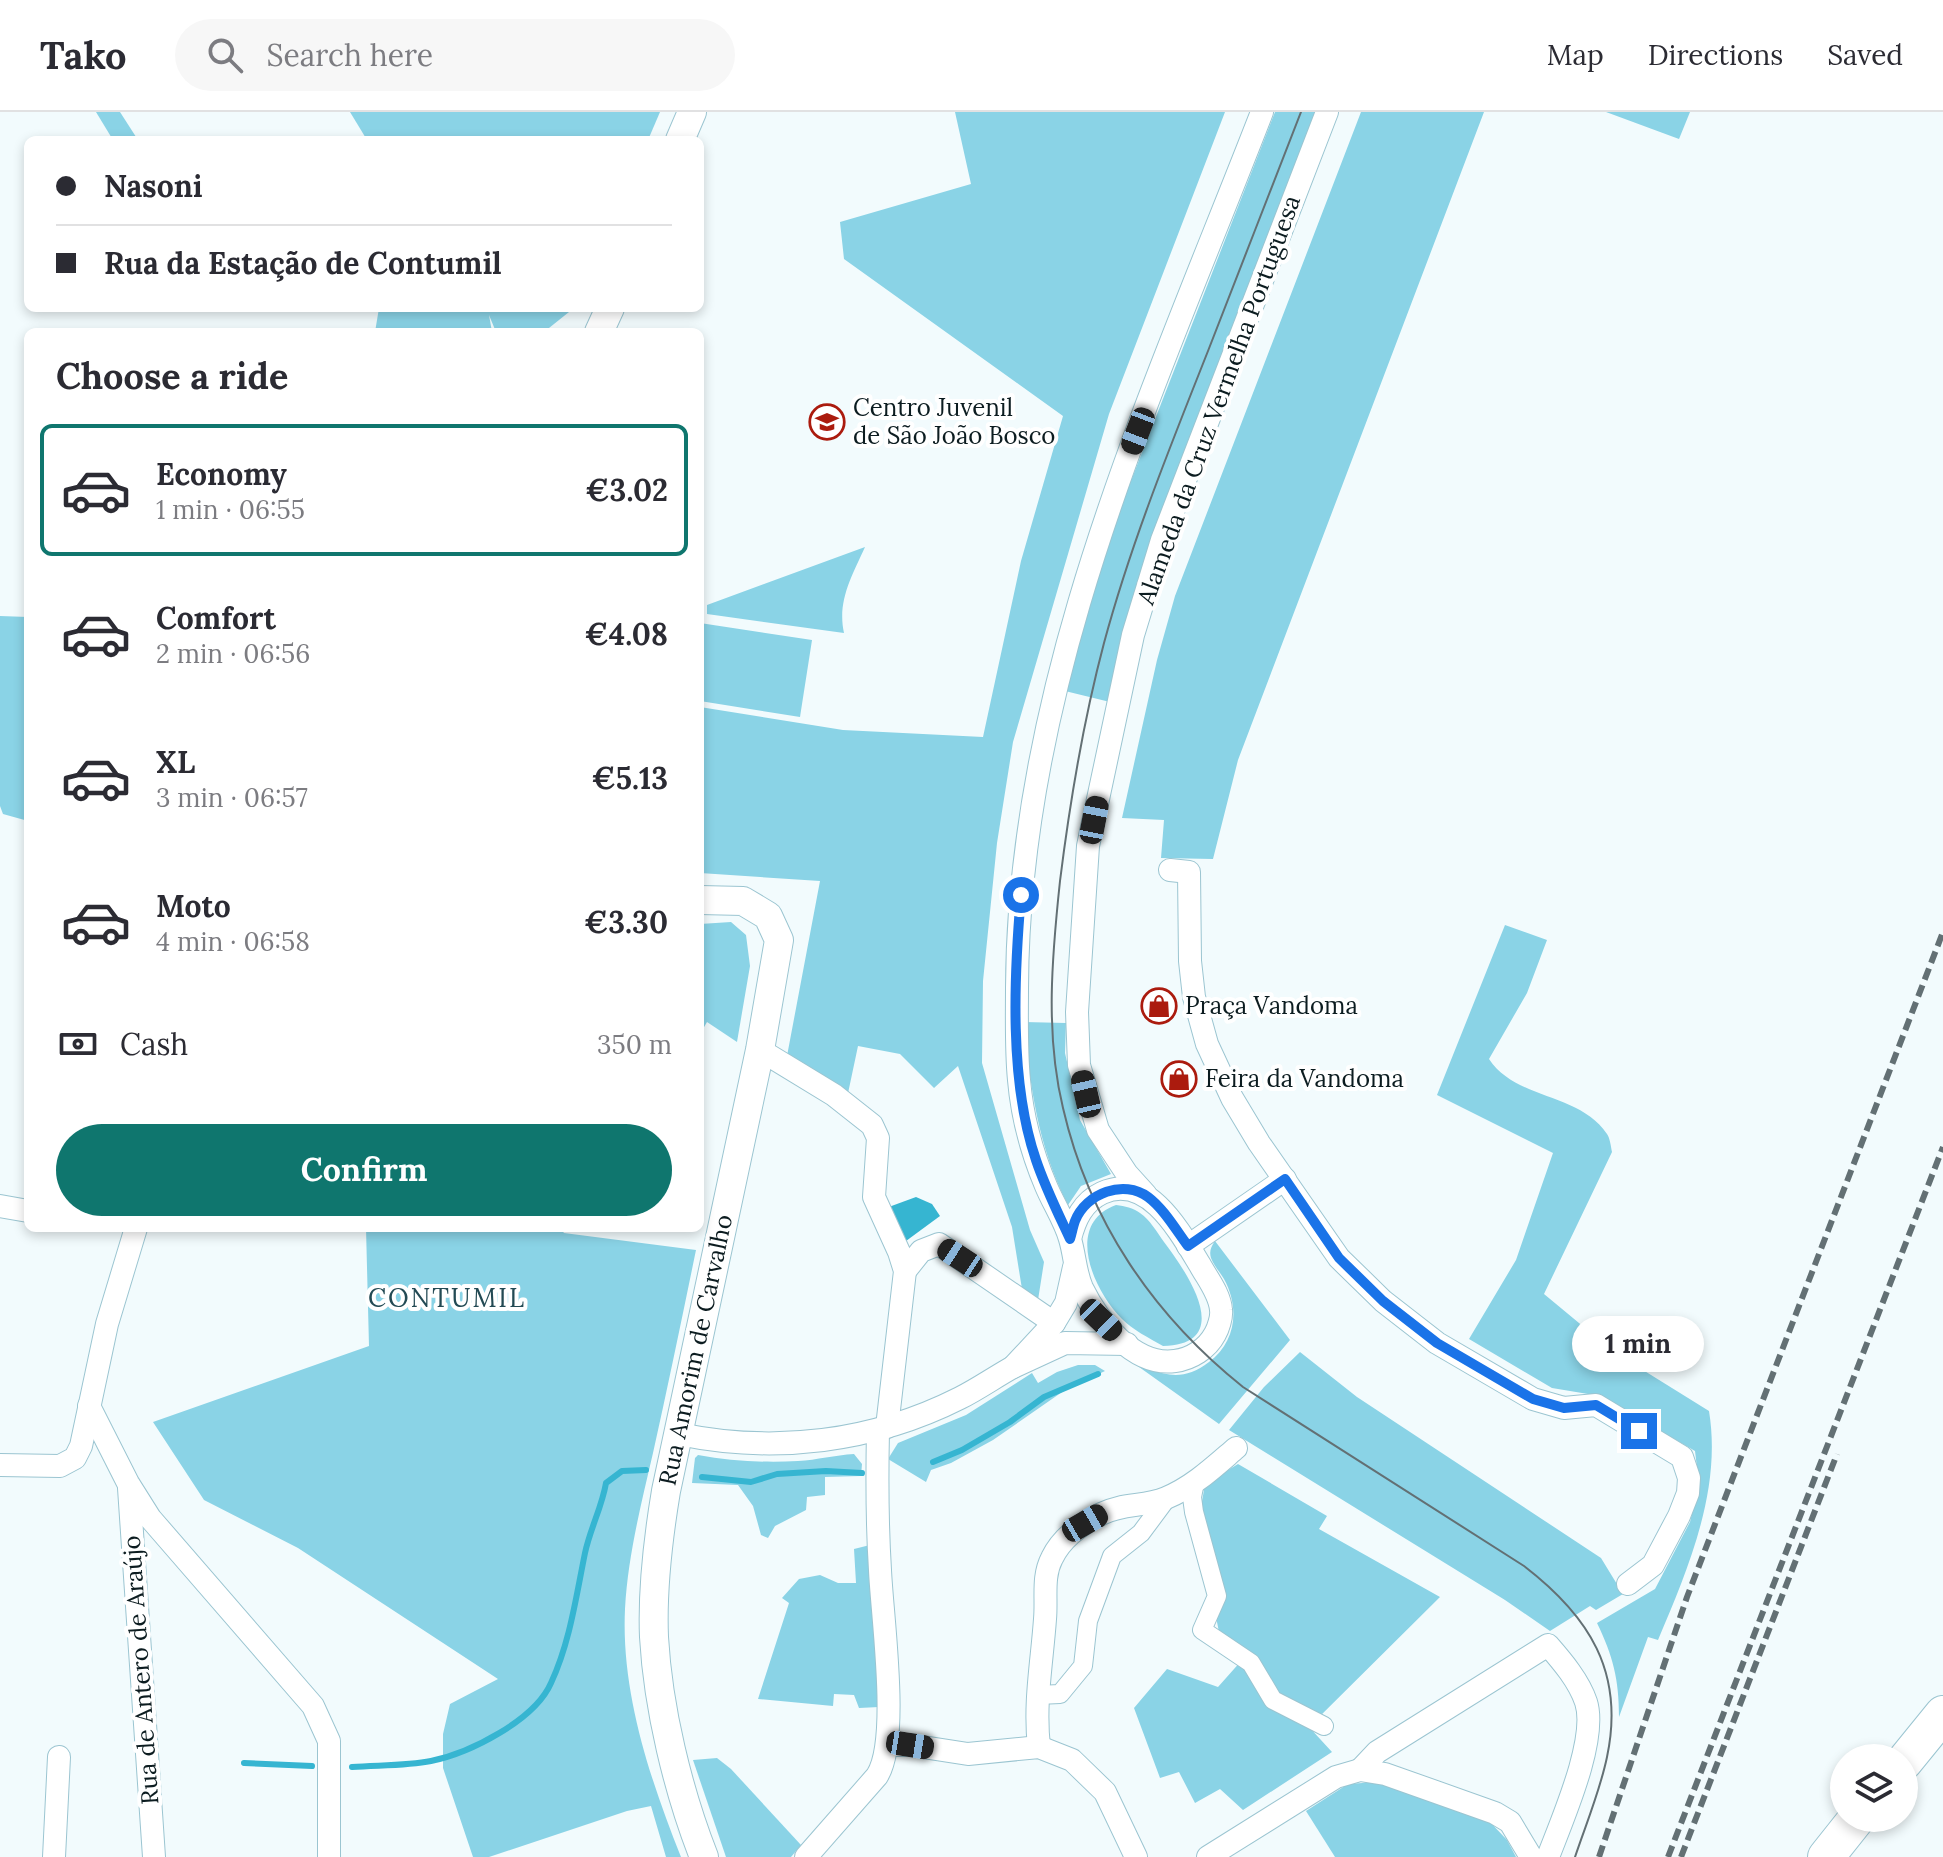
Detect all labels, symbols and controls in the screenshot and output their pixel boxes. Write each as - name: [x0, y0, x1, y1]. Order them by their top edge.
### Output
- search box: [175, 19, 735, 91]
- text: Tako: [40, 31, 127, 79]
- icon: search: [203, 33, 247, 77]
- text: Search here: [267, 36, 433, 74]
- text: Map: [1547, 37, 1604, 73]
- text: Directions: [1648, 37, 1783, 73]
- text: Saved: [1827, 37, 1903, 73]
- text: Nasoni: [104, 167, 203, 205]
- street label: Alameda da Cruz Vermelha Portuguesa: [1130, 191, 1307, 610]
- text: Rua da Estação de Contumil: [104, 244, 502, 282]
- text: Choose a ride: [56, 353, 288, 399]
- place label: Centro Juvenil de São João Bosco: [853, 392, 1055, 451]
- school or university icon: Centro Juvenil de São João Bosco: [808, 403, 846, 441]
- car: [1118, 404, 1158, 458]
- icon: car: [60, 454, 132, 526]
- text: Economy: [156, 455, 287, 493]
- text: €3.02: [585, 471, 668, 509]
- text: 1 min · 06:55: [156, 493, 305, 526]
- icon: car: [60, 598, 132, 670]
- text: Comfort: [156, 599, 276, 637]
- text: €4.08: [585, 615, 668, 653]
- text: 2 min · 06:56: [156, 637, 310, 670]
- icon: car: [60, 742, 132, 814]
- text: XL: [156, 743, 195, 781]
- text: €5.13: [592, 759, 668, 797]
- text: 3 min · 06:57: [156, 781, 308, 814]
- car: [1078, 794, 1110, 846]
- route start: [1003, 877, 1039, 913]
- icon: car: [60, 886, 132, 958]
- text: Moto: [156, 887, 231, 925]
- text: €3.30: [584, 903, 668, 941]
- text: 4 min · 06:58: [156, 925, 310, 958]
- shop icon: Praça Vandoma: [1140, 987, 1178, 1025]
- place label: Praça Vandoma: [1185, 990, 1358, 1021]
- icon: cash: [56, 1022, 100, 1066]
- text: Cash: [120, 1025, 188, 1063]
- text: 350 m: [597, 1028, 672, 1061]
- shop icon: Feira da Vandoma: [1160, 1060, 1198, 1098]
- place label: Feira da Vandoma: [1205, 1063, 1404, 1094]
- car: [1069, 1068, 1103, 1120]
- button: Confirm: [56, 1124, 672, 1216]
- street label: Rua Amorim de Carvalho: [652, 1212, 739, 1488]
- car: [933, 1235, 987, 1281]
- district label: CONTUMIL: [368, 1281, 526, 1314]
- car: [1075, 1295, 1127, 1345]
- callout: 1 min: [1573, 1315, 1705, 1371]
- text: 1 min: [1605, 1327, 1671, 1360]
- route end: [1621, 1413, 1657, 1449]
- car: [1058, 1501, 1112, 1545]
- street label: Rua de Antero de Araújo: [116, 1534, 165, 1806]
- car: [884, 1729, 936, 1761]
- map controls: [1830, 1744, 1918, 1832]
- button: layers: [1830, 1744, 1918, 1832]

